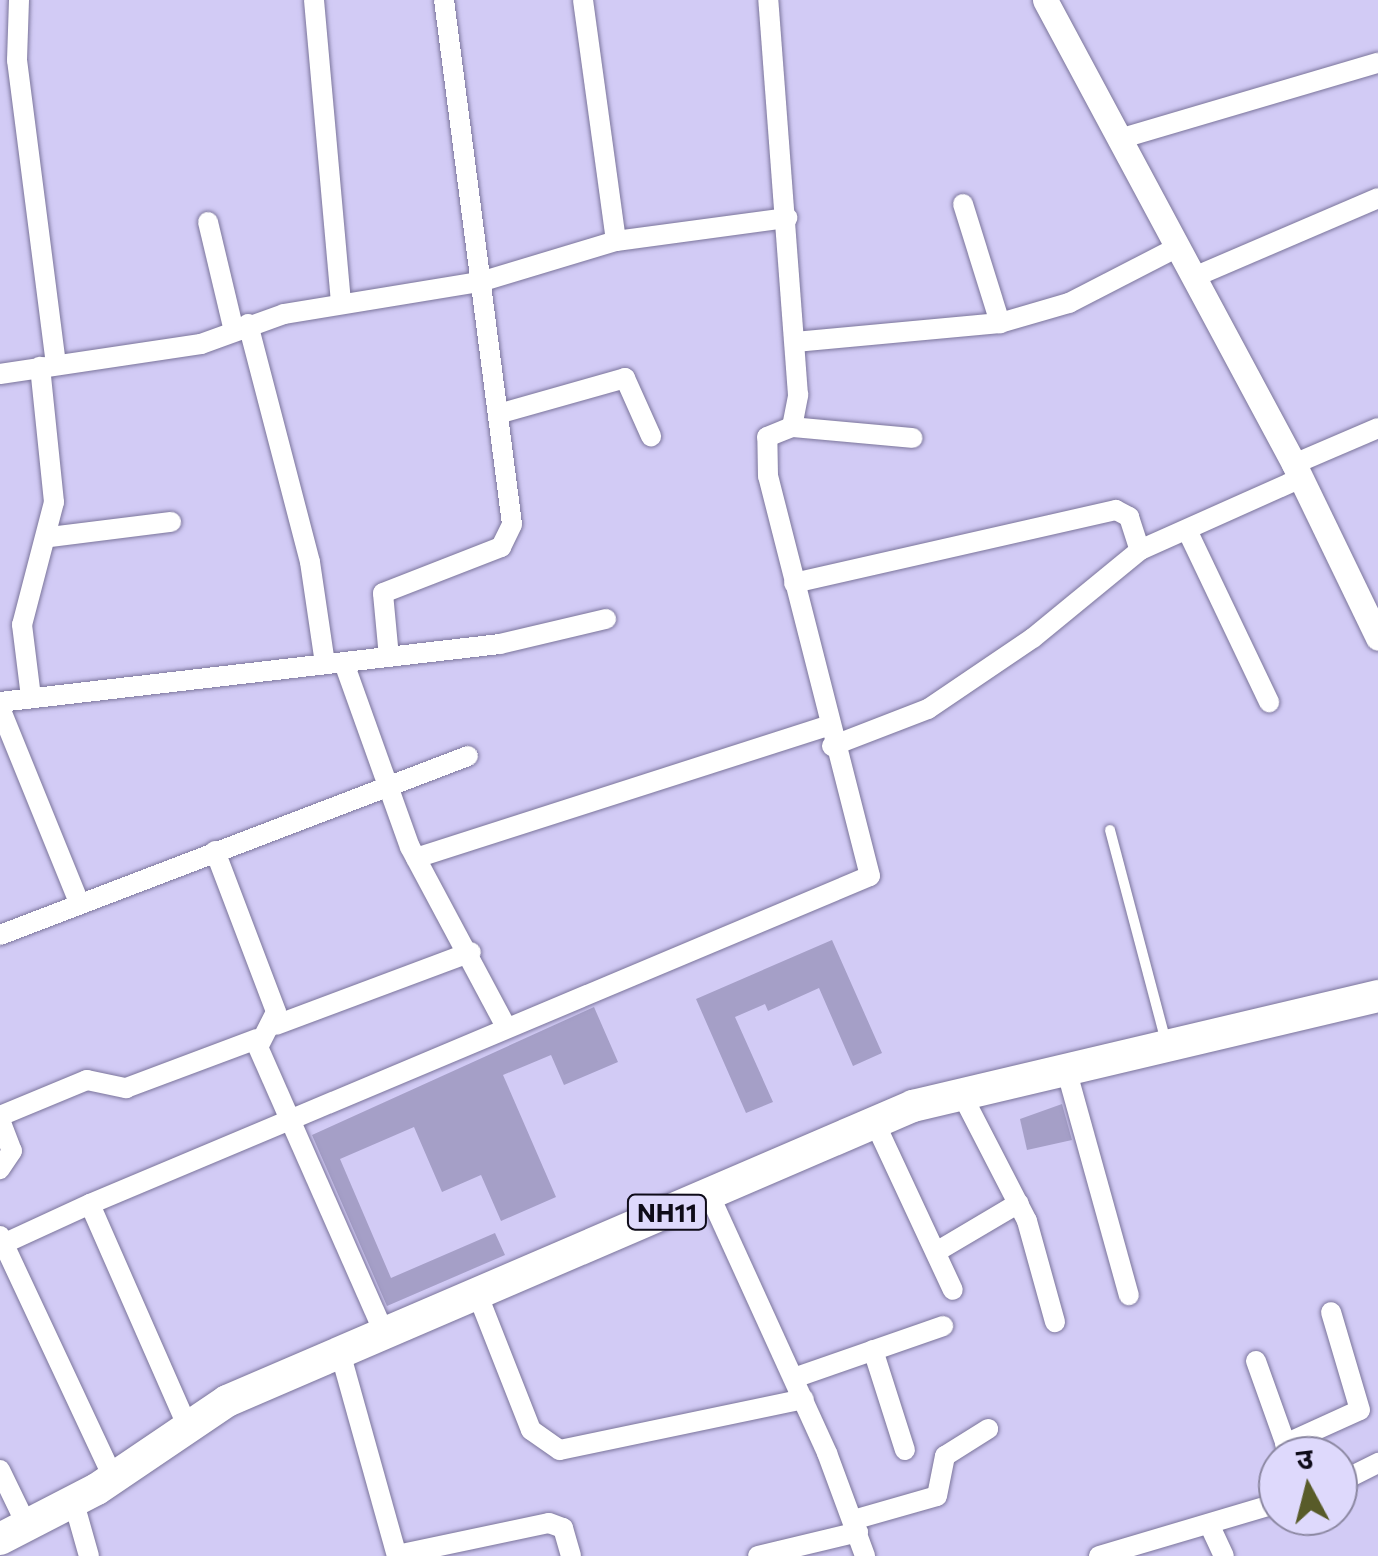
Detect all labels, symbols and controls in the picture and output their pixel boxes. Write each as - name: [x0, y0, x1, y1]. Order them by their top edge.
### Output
- road number: NH11: [624, 1192, 710, 1232]
- north arrow: [1258, 1436, 1358, 1536]
- text: उ: [1294, 1440, 1315, 1476]

